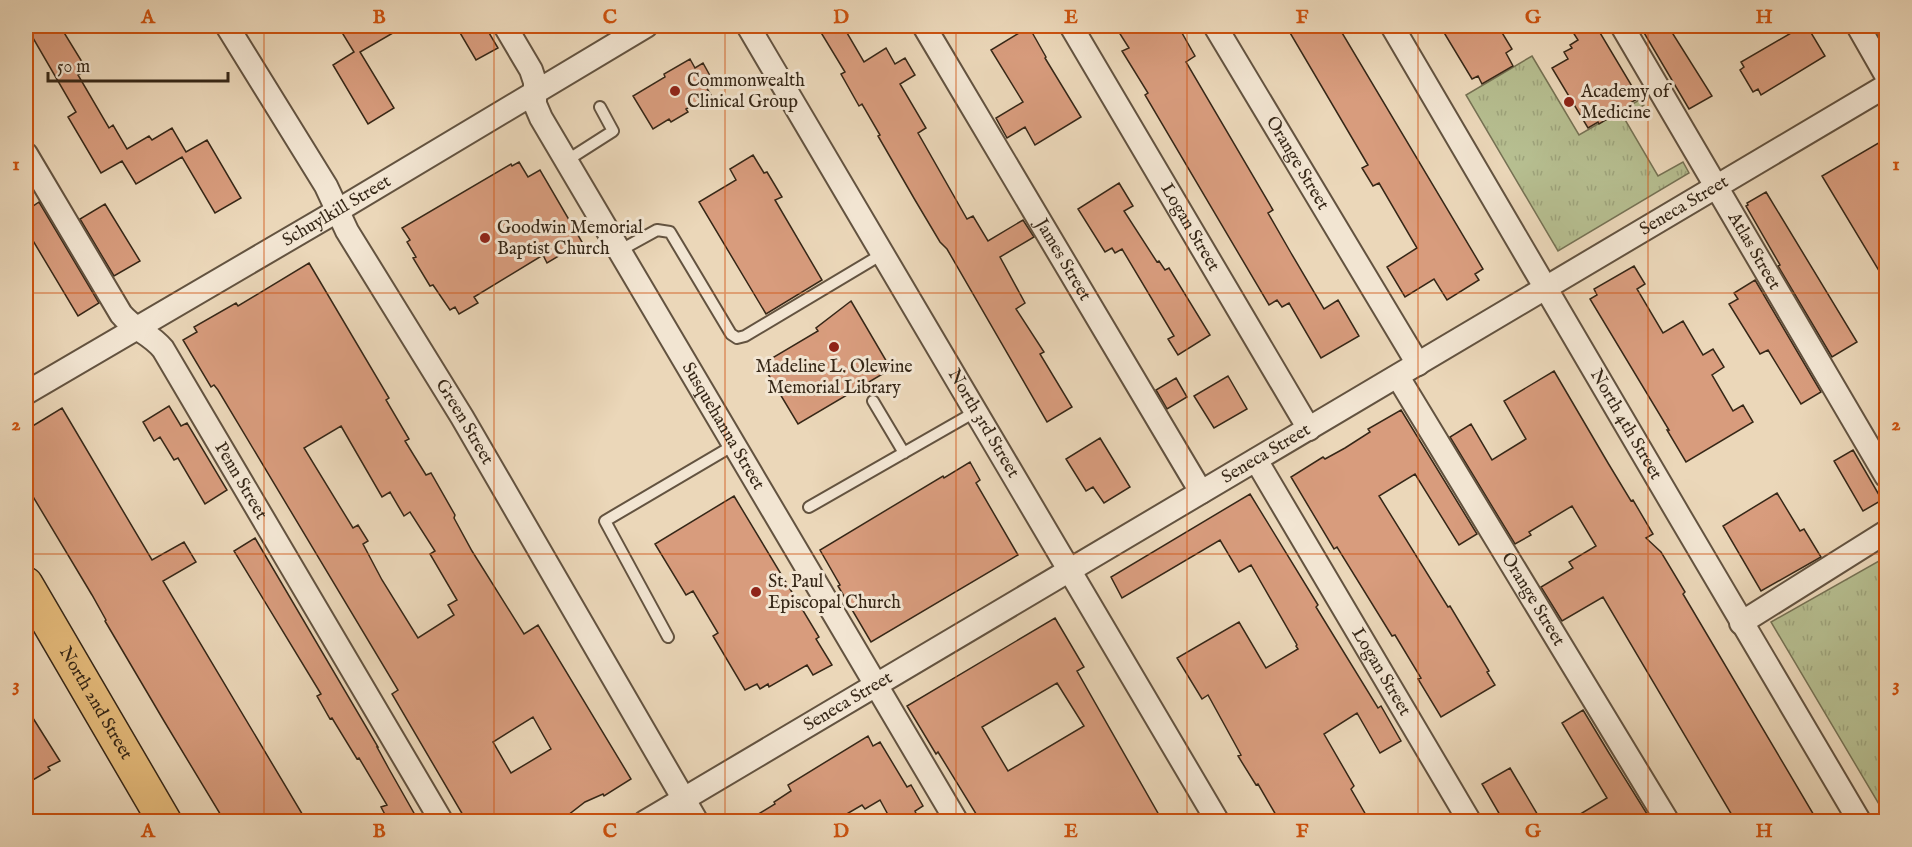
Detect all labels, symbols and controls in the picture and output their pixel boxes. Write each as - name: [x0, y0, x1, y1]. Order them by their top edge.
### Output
- text: A: [140, 5, 156, 30]
- text: B: [372, 5, 386, 30]
- text: C: [603, 5, 617, 30]
- text: D: [833, 5, 849, 30]
- text: E: [1064, 5, 1078, 30]
- text: F: [1296, 5, 1309, 30]
- text: G: [1525, 5, 1542, 30]
- text: H: [1755, 5, 1773, 30]
- scale bar: [48, 45, 228, 83]
- text: 50 m: [57, 56, 90, 79]
- place label: Commonwealth Clinical Group: [687, 70, 805, 114]
- place label: Academy of Medicine: [1580, 81, 1673, 125]
- marker: Commonwealth Clinical Group: [668, 84, 682, 98]
- marker: Academy of Medicine: [1562, 95, 1576, 109]
- street label: Orange Street: [1260, 112, 1334, 214]
- text: 1: [12, 152, 20, 177]
- text: 1: [1892, 152, 1900, 177]
- street label: Schuylkill Street: [278, 170, 395, 252]
- street label: Seneca Street: [1635, 171, 1733, 241]
- street label: Logan Street: [1155, 179, 1225, 276]
- street label: Atlas Street: [1722, 207, 1786, 294]
- street label: James Street: [1029, 213, 1096, 305]
- place label: Goodwin Memorial Baptist Church: [497, 217, 643, 261]
- marker: Goodwin Memorial Baptist Church: [478, 231, 492, 245]
- marker: Madeline L. Olewine Memorial Library: [827, 340, 841, 354]
- place label: Madeline L. Olewine Memorial Library: [755, 356, 913, 400]
- street label: Susquehanna Street: [676, 358, 770, 494]
- street label: North 3rd Street: [942, 365, 1024, 482]
- street label: North 4th Street: [1585, 365, 1667, 484]
- street label: Green Street: [430, 375, 499, 469]
- text: 2: [11, 412, 21, 437]
- text: 2: [1891, 412, 1901, 437]
- street label: Seneca Street: [1217, 418, 1315, 489]
- street label: Penn Street: [209, 438, 273, 524]
- street label: Orange Street: [1496, 548, 1570, 650]
- place label: St. Paul Episcopal Church: [768, 571, 901, 615]
- marker: St. Paul Episcopal Church: [749, 585, 763, 599]
- street label: Logan Street: [1346, 624, 1416, 720]
- street label: North 2nd Street: [54, 642, 138, 764]
- street label: Seneca Street: [799, 666, 897, 737]
- text: 3: [12, 673, 20, 698]
- text: 3: [1892, 673, 1900, 698]
- text: A: [140, 819, 156, 844]
- text: B: [372, 819, 386, 844]
- text: C: [603, 819, 617, 844]
- text: D: [833, 819, 849, 844]
- text: E: [1064, 819, 1078, 844]
- text: F: [1296, 819, 1309, 844]
- text: G: [1525, 819, 1542, 844]
- text: H: [1755, 819, 1773, 844]

